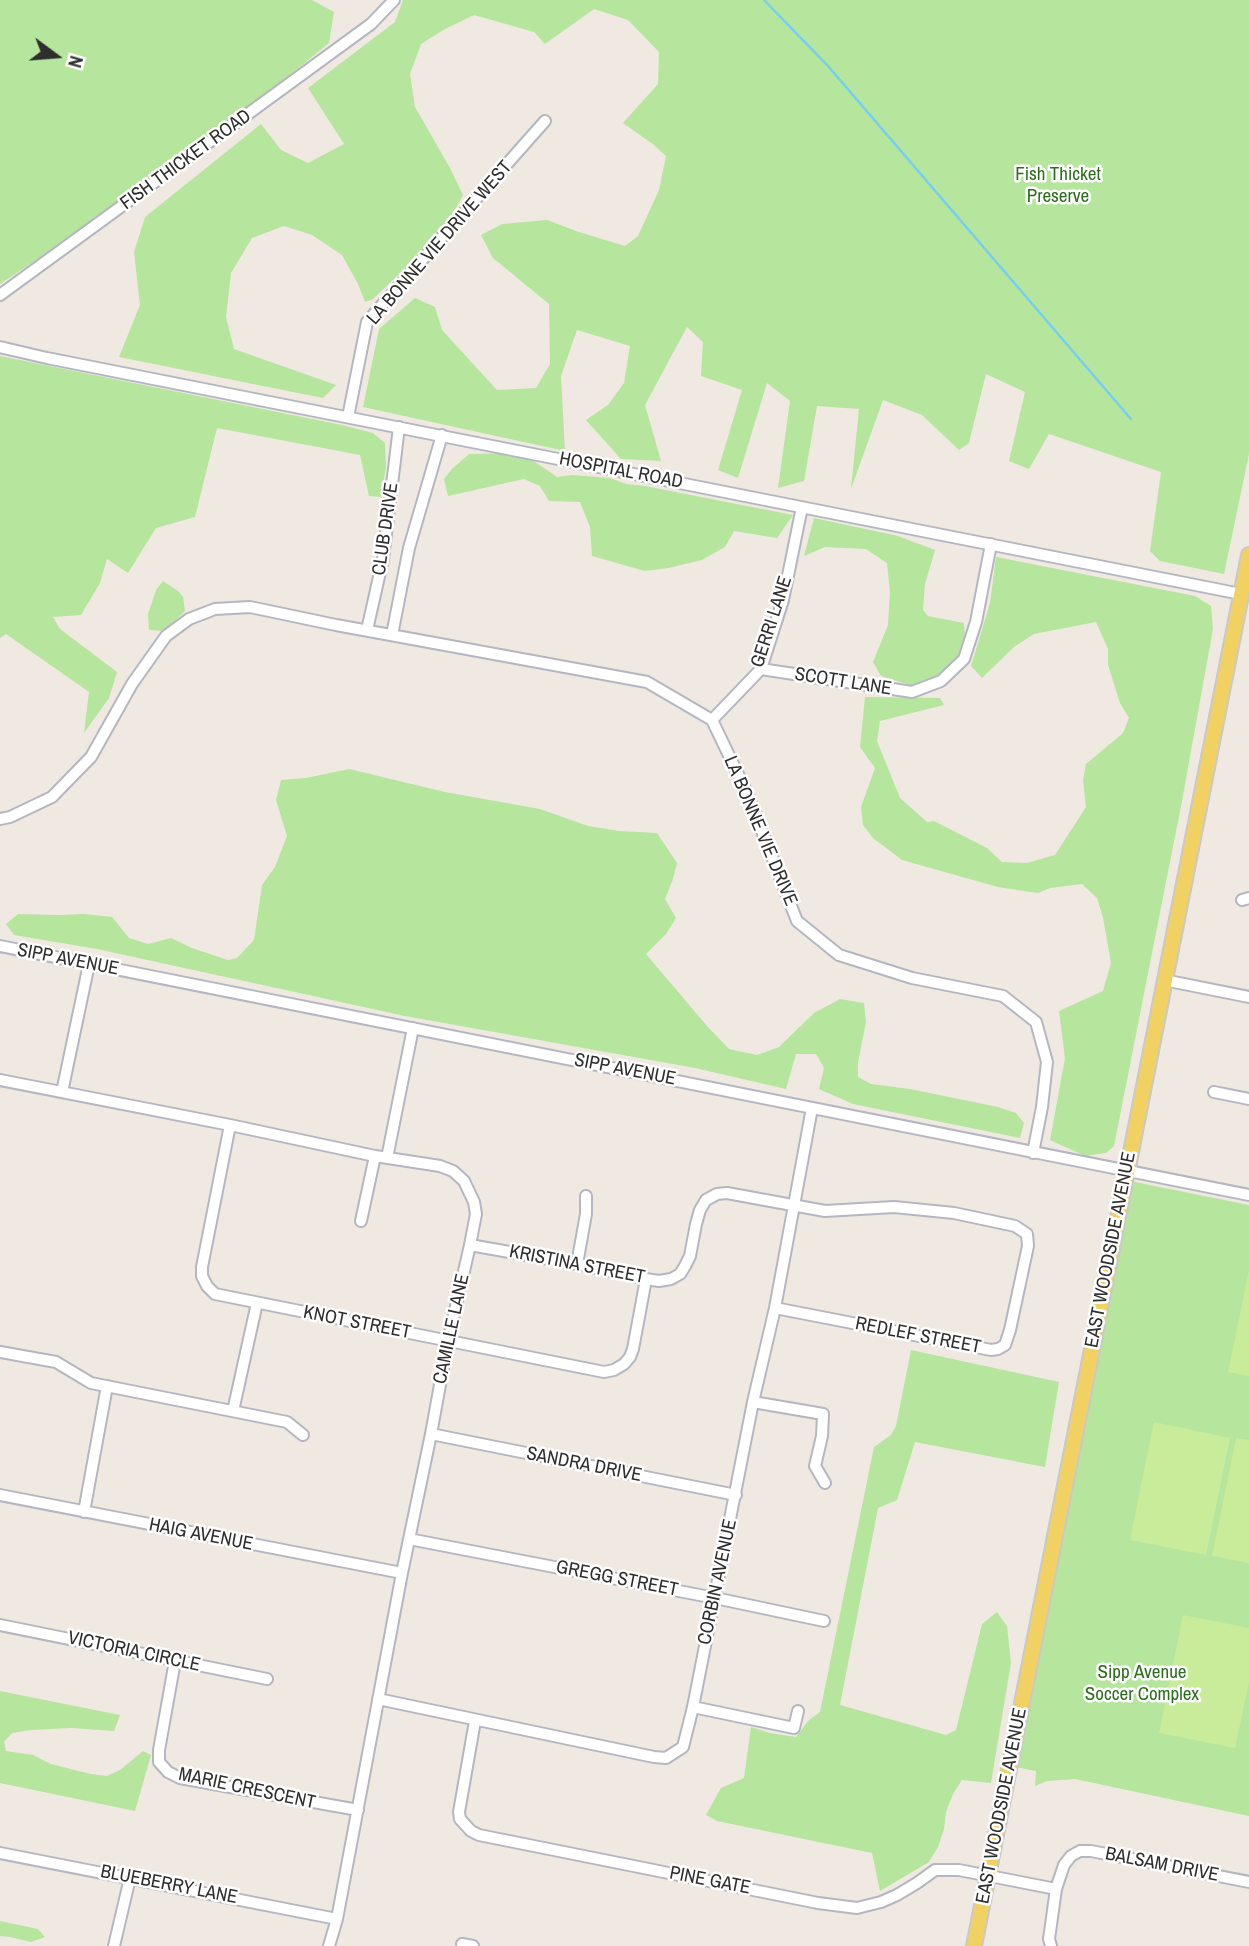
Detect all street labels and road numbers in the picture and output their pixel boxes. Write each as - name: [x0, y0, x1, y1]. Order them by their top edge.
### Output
- street label: FISH THICKET ROAD: [116, 105, 256, 215]
- street label: LA BONNE VIE DRIVE WEST: [363, 156, 517, 330]
- street label: HOSPITAL ROAD: [557, 448, 685, 494]
- street label: CLUB DRIVE: [368, 481, 404, 577]
- street label: GERRI LANE: [747, 574, 797, 670]
- street label: SCOTT LANE: [793, 663, 893, 701]
- street label: LA BONNE VIE DRIVE: [718, 753, 802, 909]
- street label: SIPP AVENUE: [15, 939, 121, 981]
- street label: SIPP AVENUE: [572, 1049, 678, 1091]
- street label: EAST WOODSIDE AVENUE: [1081, 1150, 1141, 1350]
- street label: KRISTINA STREET: [507, 1241, 647, 1289]
- street label: CAMILLE LANE: [429, 1272, 475, 1386]
- street label: KNOT STREET: [301, 1301, 413, 1345]
- street label: REDLEF STREET: [853, 1313, 983, 1359]
- street label: SANDRA DRIVE: [524, 1443, 644, 1487]
- street label: HAIG AVENUE: [147, 1514, 255, 1556]
- street label: CORBIN AVENUE: [694, 1517, 742, 1647]
- street label: GREGG STREET: [554, 1556, 680, 1602]
- street label: VICTORIA CIRCLE: [66, 1627, 202, 1677]
- street label: EAST WOODSIDE AVENUE: [972, 1706, 1032, 1906]
- street label: MARIE CRESCENT: [176, 1763, 318, 1815]
- street label: BALSAM DRIVE: [1103, 1843, 1221, 1887]
- street label: BLUEBERRY LANE: [99, 1861, 239, 1909]
- street label: PINE GATE: [668, 1862, 752, 1900]

